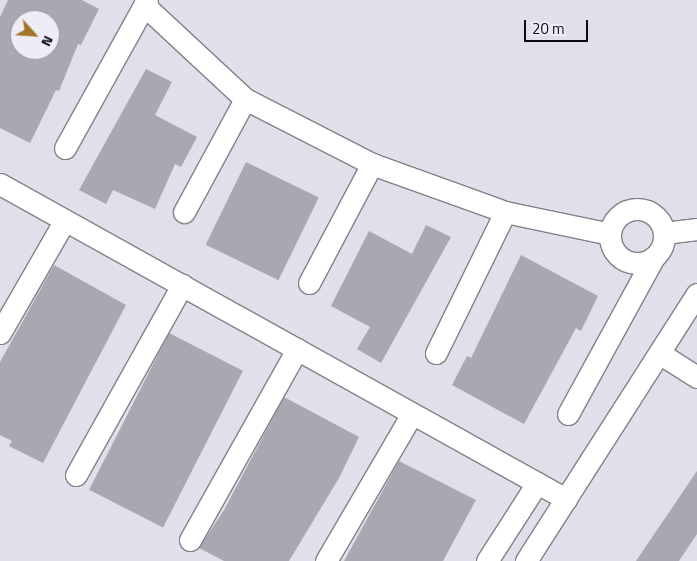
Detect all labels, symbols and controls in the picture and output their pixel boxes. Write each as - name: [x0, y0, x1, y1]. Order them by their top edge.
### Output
- north arrow: [10, 10, 60, 60]
- scale bar: [527, 10, 591, 42]
- text: 20 m: [532, 17, 565, 40]
- text: N: [36, 32, 60, 50]

